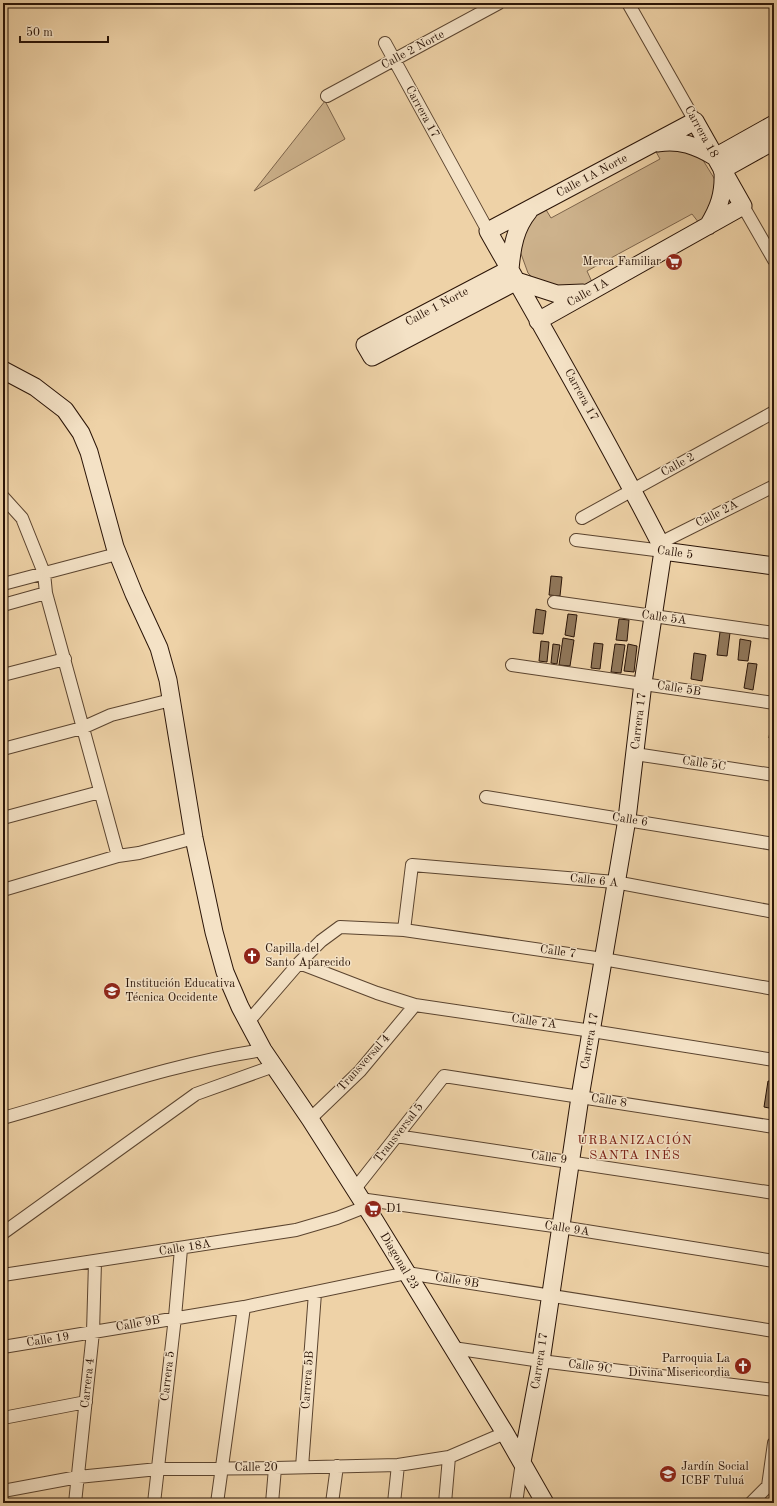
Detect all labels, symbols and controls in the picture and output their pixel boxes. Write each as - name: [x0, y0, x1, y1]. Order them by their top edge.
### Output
- scale bar: [20, 18, 108, 44]
- text: 50 m: [26, 26, 53, 39]
- street label: Calle 2 Norte: [380, 28, 447, 72]
- street label: Carrera 17: [403, 84, 441, 140]
- street label: Carrera 18: [682, 104, 720, 160]
- street label: Calle 1A Norte: [554, 152, 630, 200]
- supermarket icon: Merca Familiar: [664, 252, 684, 272]
- place label: Merca Familiar: [583, 256, 661, 268]
- street label: Calle 1A: [565, 277, 611, 309]
- street label: Calle 1 Norte: [404, 285, 471, 329]
- street label: Carrera 17: [562, 367, 600, 423]
- street label: Calle 2: [659, 451, 697, 479]
- street label: Calle 2A: [694, 498, 740, 530]
- street label: Calle 5: [656, 544, 694, 561]
- street label: Calle 5A: [641, 608, 687, 627]
- street label: Calle 5B: [656, 679, 702, 698]
- street label: Carrera 17: [630, 692, 648, 750]
- street label: Calle 5C: [681, 754, 727, 773]
- street label: Calle 6: [611, 811, 649, 829]
- street label: Calle 6 A: [569, 872, 619, 890]
- place label: Capilla del Santo Aparecido: [265, 943, 351, 969]
- street label: Calle 7: [539, 944, 577, 960]
- church icon: Capilla del Santo Aparecido: [242, 946, 262, 966]
- place label: Institución Educativa Técnica Occidente: [125, 978, 235, 1004]
- school or university icon: Institución Educativa Técnica Occidente: [102, 981, 122, 1001]
- street label: Carrera 17: [579, 1012, 601, 1070]
- street label: Calle 7A: [511, 1013, 557, 1031]
- street label: Transversal 4: [335, 1032, 393, 1094]
- street label: Calle 8: [590, 1092, 628, 1110]
- street label: Transversal 5: [371, 1100, 426, 1165]
- district label: URBANIZACIÓN SANTA INÉS: [577, 1131, 693, 1162]
- street label: Calle 9: [530, 1150, 568, 1166]
- supermarket icon: D1: [363, 1199, 383, 1219]
- place label: D1: [386, 1203, 402, 1215]
- street label: Calle 9A: [544, 1220, 590, 1238]
- street label: Diagonal 23: [377, 1231, 421, 1291]
- street label: Calle 18A: [158, 1238, 212, 1258]
- street label: Calle 9B: [434, 1272, 480, 1290]
- street label: Calle 9B: [115, 1314, 161, 1334]
- street label: Calle 19: [26, 1331, 70, 1349]
- street label: Carrera 17: [530, 1332, 550, 1390]
- street label: Carrera 5: [158, 1350, 177, 1402]
- street label: Carrera 5B: [299, 1350, 316, 1410]
- place label: Parroquia La Divina Misericordia: [628, 1353, 730, 1379]
- church icon: Parroquia La Divina Misericordia: [733, 1356, 753, 1376]
- street label: Carrera 4: [79, 1357, 97, 1409]
- street label: Calle 9C: [567, 1358, 613, 1376]
- place label: Jardín Social ICBF Tuluá: [681, 1461, 749, 1487]
- street label: Calle 20: [234, 1462, 278, 1474]
- school or university icon: Jardín Social ICBF Tuluá: [658, 1464, 678, 1484]

